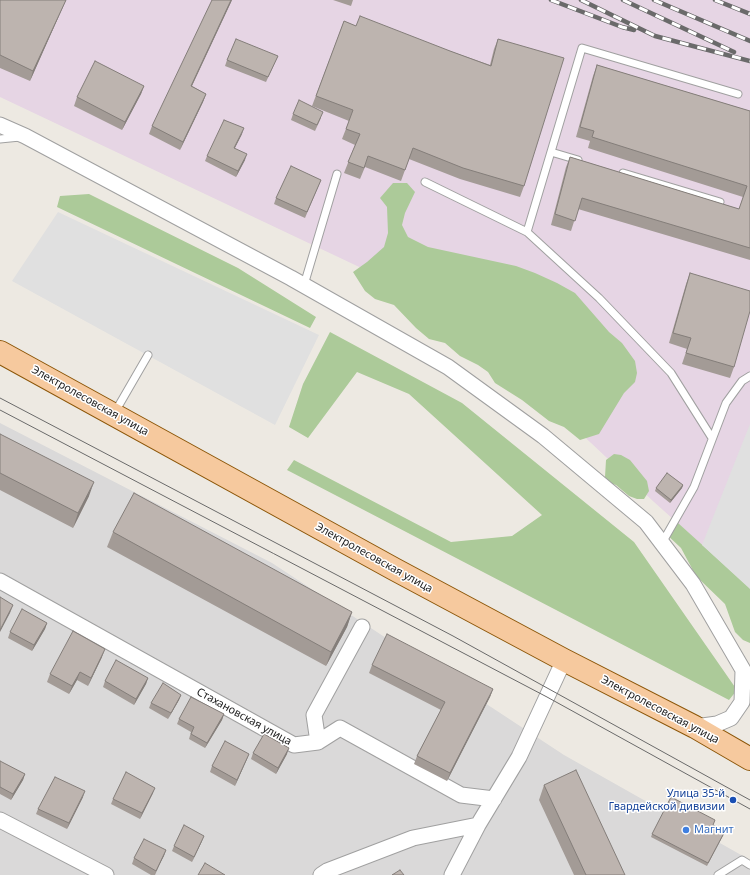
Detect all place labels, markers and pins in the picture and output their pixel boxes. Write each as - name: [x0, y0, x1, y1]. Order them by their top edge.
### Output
- place label: Улица 35-й Гвардейской дивизии: [608, 787, 725, 813]
- marker: Улица 35-й Гвардейской дивизии: [728, 795, 738, 805]
- place label: Магнит: [694, 823, 734, 837]
- marker: Магнит: [681, 825, 691, 835]

